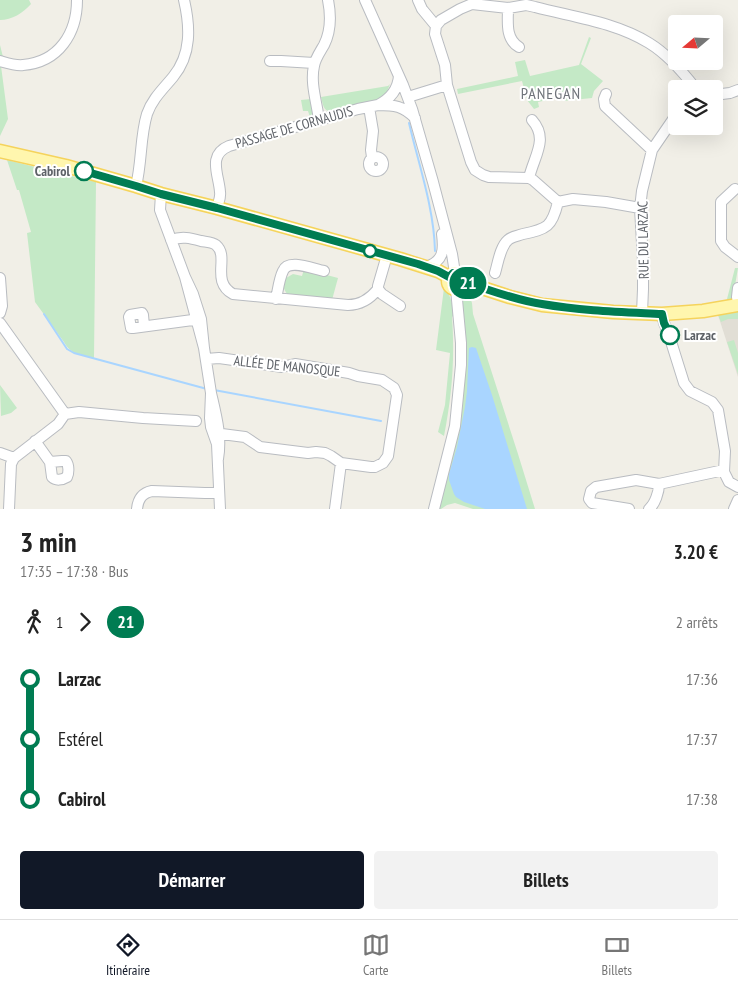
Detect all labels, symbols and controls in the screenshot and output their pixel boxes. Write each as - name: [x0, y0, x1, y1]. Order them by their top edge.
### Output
- north arrow: [668, 15, 722, 70]
- map controls: [668, 15, 723, 135]
- button: layers: [668, 80, 723, 135]
- district label: PANEGAN: [521, 83, 581, 103]
- street label: PASSAGE DE CORNAUDIS: [233, 102, 355, 152]
- marker: Cabirol: [74, 161, 94, 181]
- place label: Cabirol: [35, 162, 71, 180]
- street label: RUE DU LARZAC: [633, 200, 653, 279]
- unlabelled marker: [363, 244, 377, 258]
- line badge: 21: [446, 267, 490, 299]
- text: 21: [459, 271, 477, 294]
- marker: Larzac: [660, 325, 680, 345]
- place label: Larzac: [684, 326, 716, 344]
- street label: ALLÉE DE MANOSQUE: [233, 351, 341, 381]
- text: 3 min: [20, 523, 77, 560]
- text: 3.20 €: [674, 540, 718, 564]
- text: 17:35 – 17:38 · Bus: [20, 561, 128, 581]
- icon: walk: [20, 608, 48, 636]
- icon: forward: [71, 608, 99, 636]
- text: 21: [117, 610, 134, 633]
- text: 1: [56, 612, 63, 632]
- text: 2 arrêts: [676, 612, 718, 632]
- text: Larzac: [58, 667, 101, 691]
- text: 17:36: [686, 669, 718, 689]
- text: Estérel: [58, 727, 103, 751]
- text: 17:37: [686, 729, 718, 749]
- text: Cabirol: [58, 787, 106, 811]
- text: 17:38: [686, 789, 718, 809]
- button: Démarrer: [20, 851, 364, 909]
- button: Billets: [374, 851, 718, 909]
- tab: Itinéraire: [106, 931, 150, 979]
- tab: Carte: [362, 931, 390, 979]
- tab: Billets: [602, 931, 632, 979]

